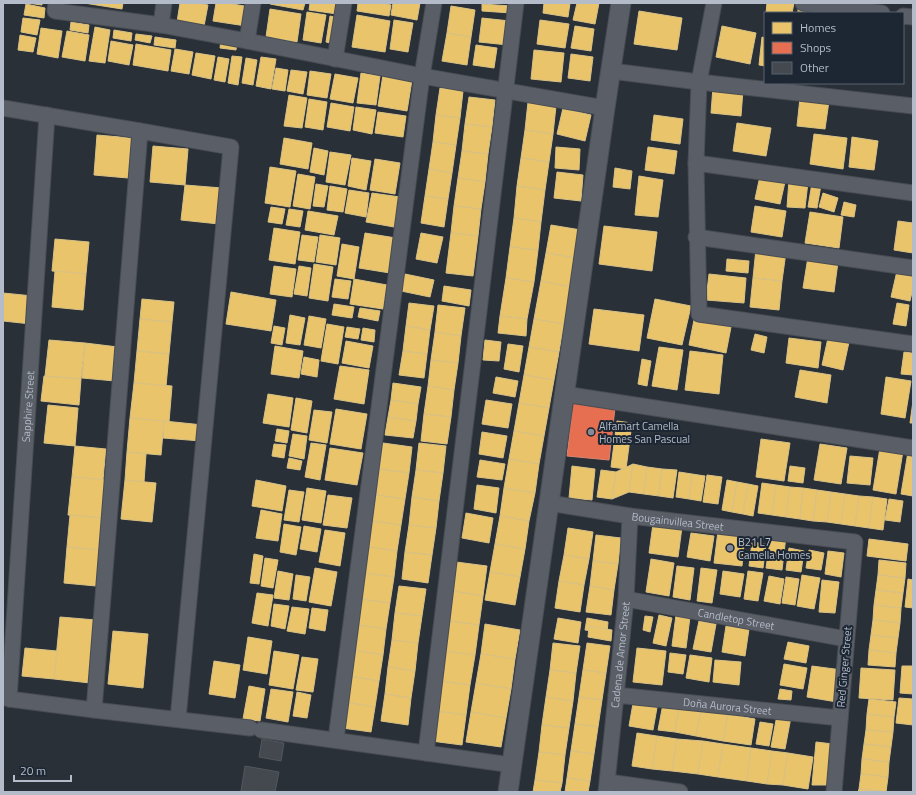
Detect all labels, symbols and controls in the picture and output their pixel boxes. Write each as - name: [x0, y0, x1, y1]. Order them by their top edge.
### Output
- legend: [764, 12, 904, 84]
- text: Homes: [800, 18, 836, 37]
- text: Shops: [800, 38, 832, 57]
- text: Other: [800, 58, 829, 77]
- street label: Sapphire Street: [18, 370, 38, 443]
- place label: Alfamart Camella Homes San Pascual: [599, 418, 690, 447]
- marker: Alfamart Camella Homes San Pascual: [586, 427, 596, 437]
- street label: Bougainvillea Street: [631, 508, 725, 535]
- place label: B21 L7 Camella Homes: [738, 534, 810, 563]
- marker: B21 L7 Camella Homes: [725, 543, 735, 553]
- street label: Cadena de Amor Street: [607, 601, 634, 709]
- street label: Candletop Street: [697, 604, 776, 634]
- street label: Red Ginger Street: [832, 626, 856, 708]
- street label: Doña Aurora Street: [682, 694, 773, 719]
- scale bar: [14, 757, 71, 783]
- text: 20 m: [20, 761, 46, 780]

